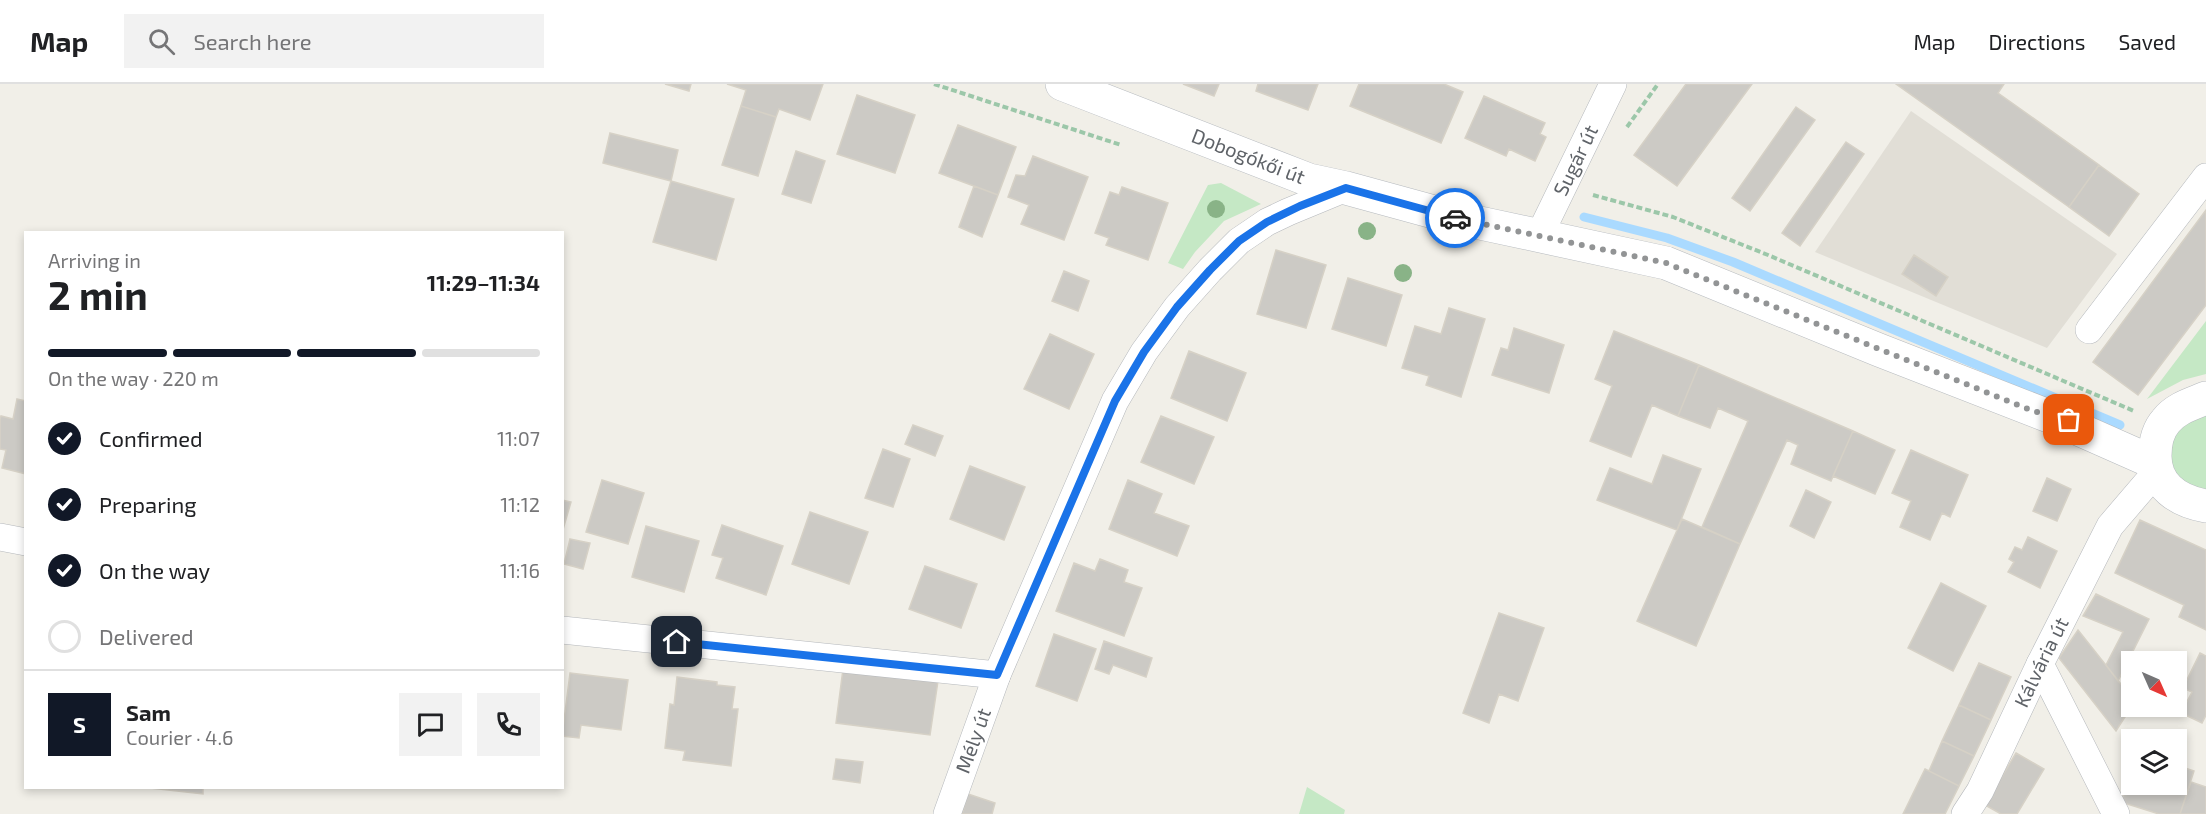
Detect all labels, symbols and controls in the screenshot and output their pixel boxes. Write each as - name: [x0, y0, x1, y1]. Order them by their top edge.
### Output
- search box: [124, 14, 544, 68]
- text: Map: [30, 24, 88, 58]
- icon: search: [145, 25, 178, 58]
- text: Search here: [193, 28, 312, 54]
- text: Map: [1913, 29, 1956, 54]
- text: Directions: [1989, 29, 2085, 54]
- text: Saved: [2118, 29, 2176, 54]
- street label: Sugár út: [1547, 120, 1602, 199]
- street label: Dobogókői út: [1189, 123, 1309, 189]
- courier: [1425, 188, 1485, 248]
- icon: car: [1439, 202, 1472, 235]
- text: Arriving in: [48, 248, 141, 272]
- text: 11:29–11:34: [427, 269, 540, 295]
- text: 2 min: [48, 271, 148, 318]
- text: On the way · 220 m: [48, 366, 219, 390]
- pin: [2043, 394, 2094, 445]
- icon: bag: [2052, 403, 2085, 436]
- icon: check: [48, 422, 81, 455]
- text: Confirmed: [99, 425, 203, 451]
- text: 11:07: [497, 426, 540, 450]
- icon: check: [48, 488, 81, 521]
- text: Preparing: [99, 491, 197, 517]
- text: 11:12: [500, 492, 540, 516]
- icon: check: [48, 554, 81, 587]
- text: On the way: [99, 557, 210, 583]
- text: 11:16: [500, 558, 540, 582]
- street label: Kálvária út: [2008, 613, 2073, 711]
- pin: [651, 616, 702, 667]
- text: Delivered: [99, 623, 194, 649]
- icon: home: [660, 625, 693, 658]
- north arrow: [2121, 651, 2187, 717]
- map controls: [2121, 651, 2187, 795]
- button: chat: [399, 693, 462, 756]
- button: phone: [477, 693, 540, 756]
- text: Sam: [126, 699, 171, 725]
- street label: Mély út: [950, 704, 995, 776]
- text: S: [73, 711, 86, 737]
- text: Courier · 4.6: [126, 725, 233, 749]
- button: layers: [2121, 729, 2187, 795]

